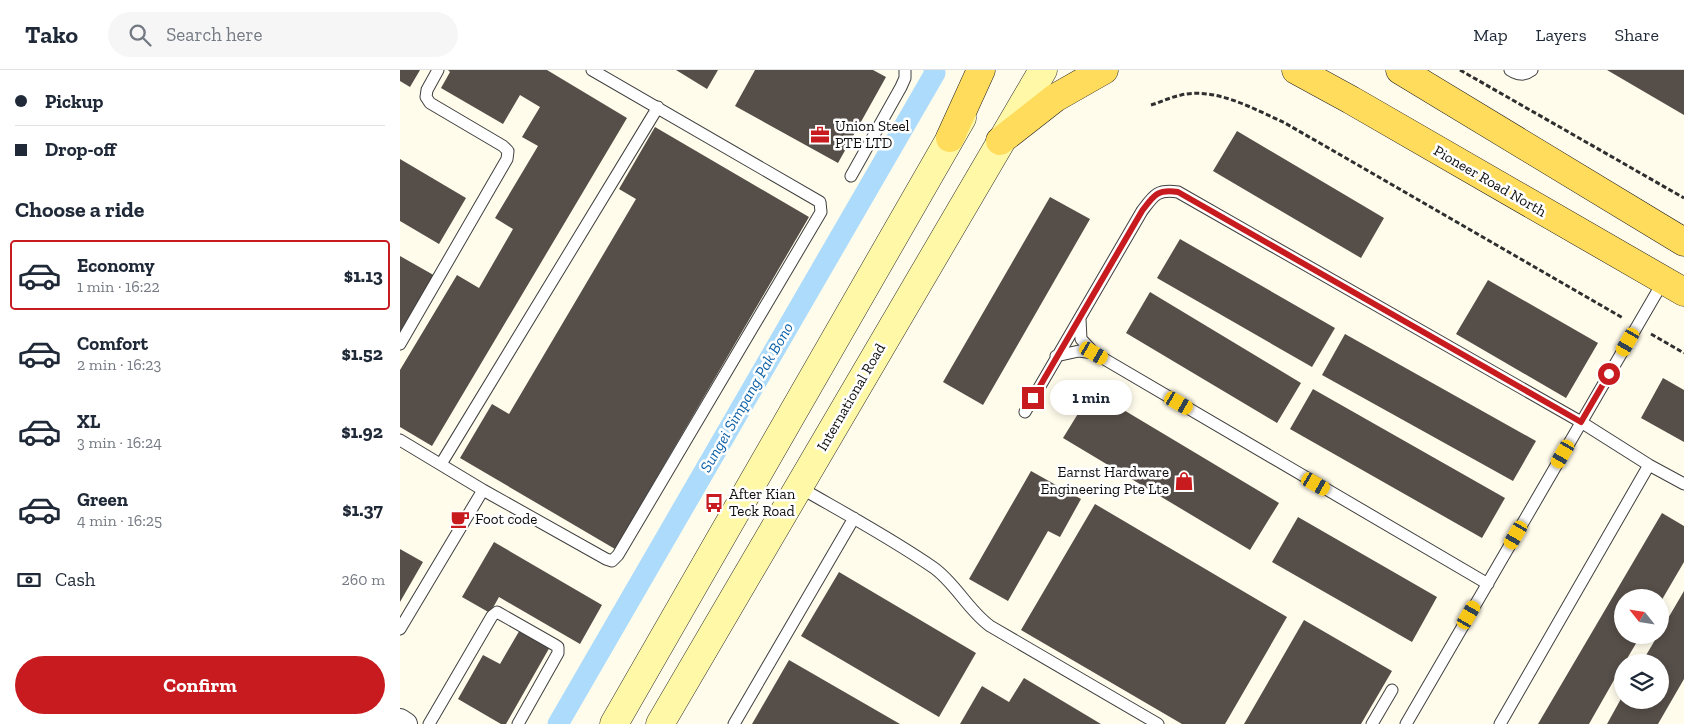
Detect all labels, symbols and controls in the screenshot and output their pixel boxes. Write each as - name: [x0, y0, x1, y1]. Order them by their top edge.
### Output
- search box: [108, 12, 458, 57]
- text: Tako: [25, 20, 78, 49]
- icon: search: [126, 21, 154, 49]
- text: Search here: [166, 23, 262, 46]
- text: Map: [1473, 24, 1508, 46]
- text: Layers: [1536, 24, 1587, 46]
- text: Share: [1615, 24, 1659, 46]
- text: Pickup: [45, 90, 103, 113]
- place label: Union Steel PTE LTD: [835, 117, 910, 152]
- office icon: Union Steel PTE LTD: [809, 124, 831, 146]
- text: Drop-off: [45, 138, 116, 161]
- street label: Pioneer Road North: [1430, 141, 1550, 221]
- text: Choose a ride: [15, 196, 145, 223]
- icon: car: [17, 253, 62, 298]
- text: Economy: [77, 254, 155, 277]
- text: $1.13: [344, 264, 383, 287]
- text: 1 min · 16:22: [77, 277, 160, 296]
- water label: Sungei Simpang Pak Bono: [696, 319, 797, 476]
- car: [1614, 325, 1641, 359]
- icon: car: [17, 331, 62, 376]
- text: Comfort: [77, 332, 148, 355]
- street label: International Road: [813, 339, 889, 454]
- car: [1077, 339, 1110, 367]
- text: $1.52: [342, 342, 383, 365]
- text: 2 min · 16:23: [77, 355, 161, 374]
- route start: [1598, 363, 1620, 385]
- callout: 1 min: [1050, 380, 1133, 416]
- route end: [1022, 387, 1044, 409]
- text: 1 min: [1072, 388, 1110, 407]
- car: [1162, 389, 1195, 417]
- icon: car: [17, 409, 62, 454]
- text: XL: [77, 410, 100, 433]
- text: $1.92: [341, 420, 383, 443]
- text: 3 min · 16:24: [77, 433, 162, 452]
- car: [1549, 437, 1576, 471]
- place label: Earnst Hardware Engineering Pte Lte: [1040, 463, 1169, 498]
- shop icon: Earnst Hardware Engineering Pte Lte: [1173, 470, 1195, 492]
- car: [1299, 470, 1332, 498]
- place label: After Kian Teck Road: [729, 485, 796, 520]
- icon: car: [17, 487, 62, 532]
- text: Green: [77, 488, 128, 511]
- bus stop icon: After Kian Teck Road: [703, 492, 725, 514]
- text: $1.37: [342, 498, 383, 521]
- cafe icon: Foot code: [449, 508, 471, 530]
- place label: Foot code: [475, 510, 537, 528]
- text: 4 min · 16:25: [77, 511, 162, 530]
- car: [1502, 518, 1529, 552]
- icon: cash: [15, 566, 43, 594]
- text: Cash: [55, 568, 95, 591]
- text: 260 m: [342, 570, 385, 589]
- north arrow: [1614, 589, 1669, 644]
- map controls: [1614, 589, 1669, 709]
- car: [1455, 598, 1482, 632]
- button: layers: [1614, 654, 1669, 709]
- button: Confirm: [15, 656, 385, 714]

